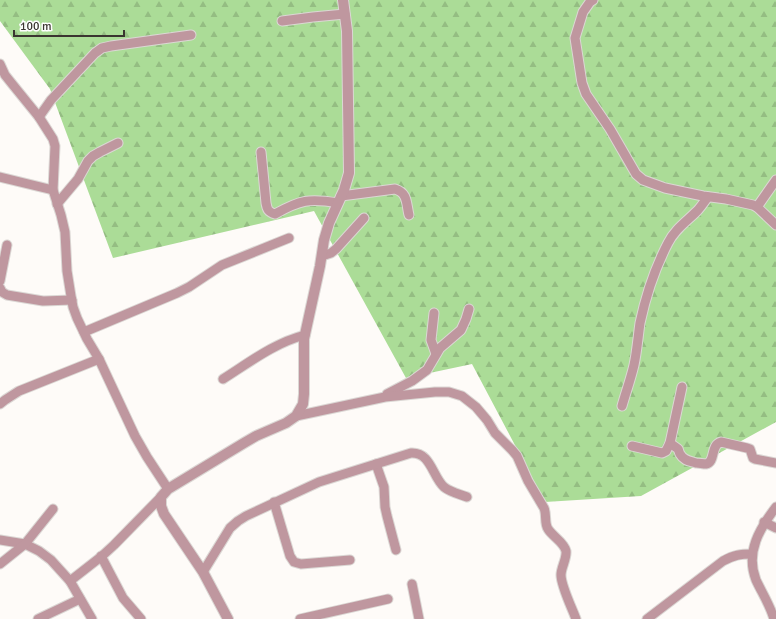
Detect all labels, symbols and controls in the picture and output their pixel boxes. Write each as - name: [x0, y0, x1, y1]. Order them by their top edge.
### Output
- scale bar: [14, 12, 124, 38]
- text: 100 m: [20, 19, 52, 34]

